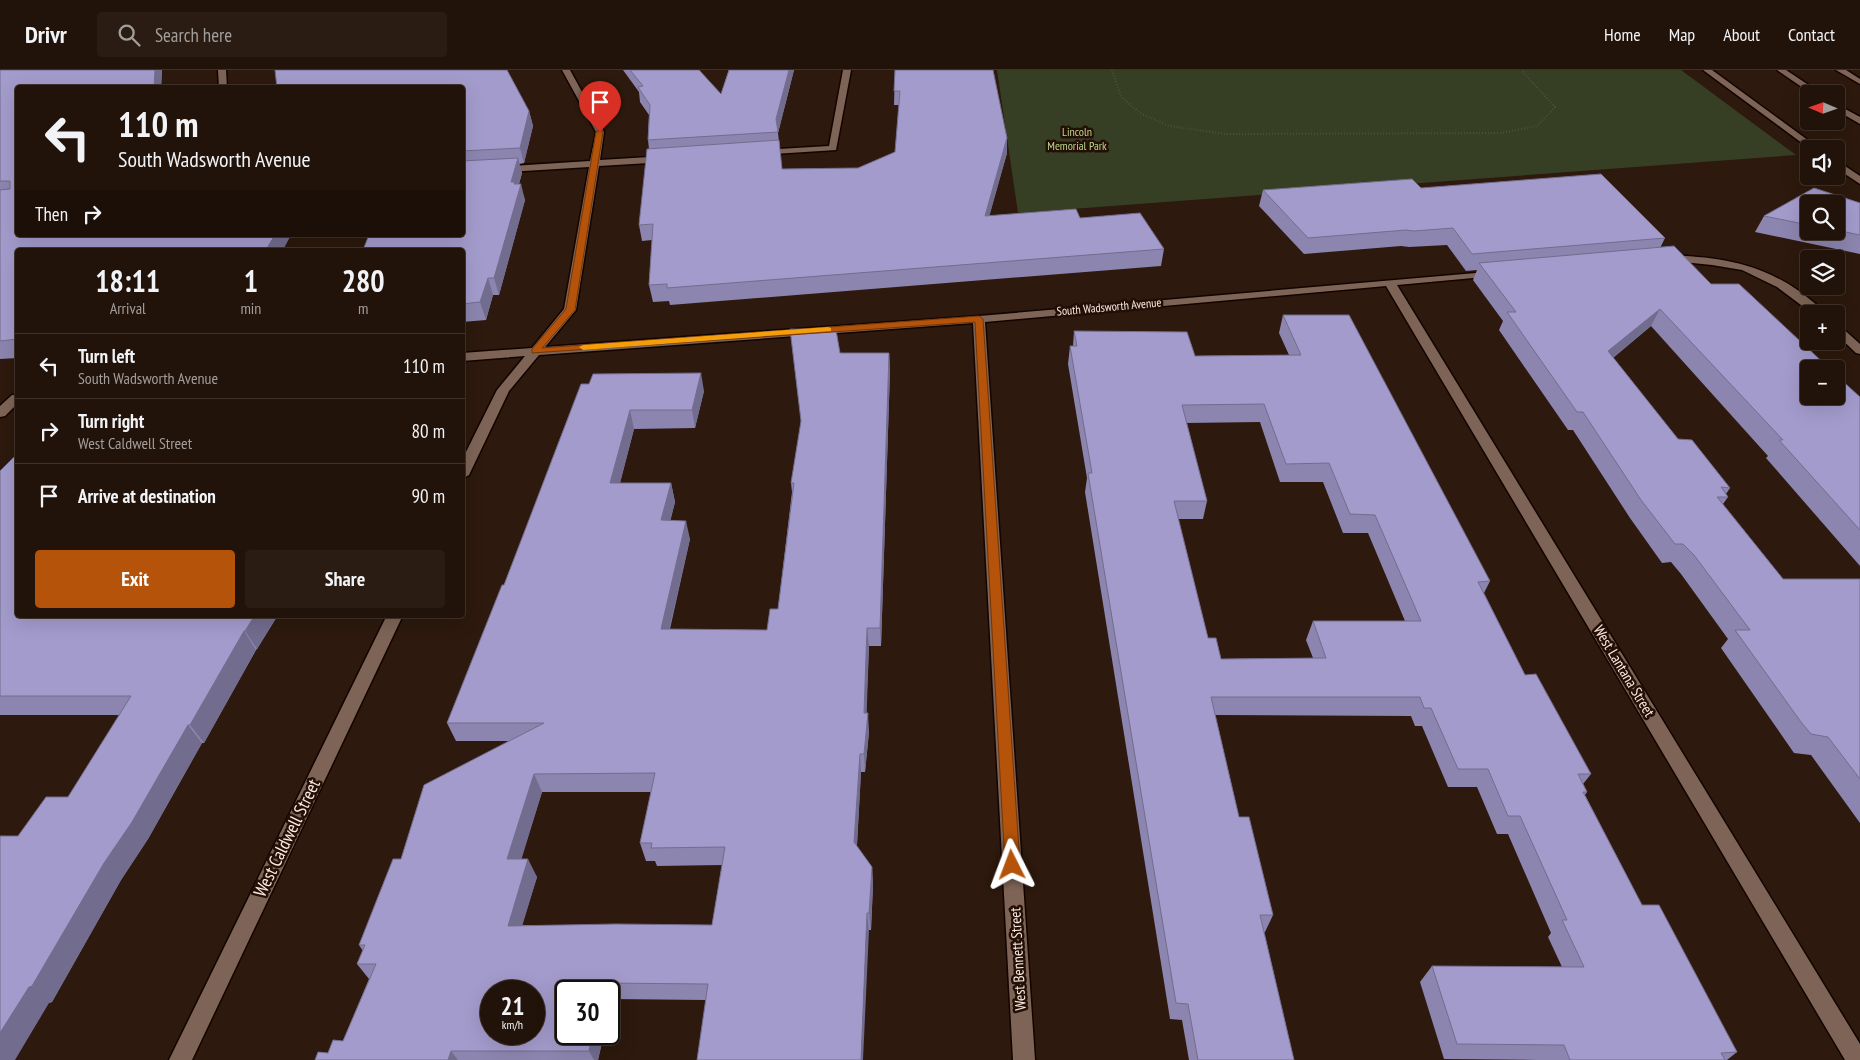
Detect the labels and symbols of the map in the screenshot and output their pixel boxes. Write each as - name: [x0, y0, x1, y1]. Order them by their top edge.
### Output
- pin: [579, 81, 621, 132]
- north arrow: [1800, 85, 1845, 130]
- park label: Lincoln Memorial Park: [1047, 124, 1107, 153]
- street label: South Wadsworth Avenue: [1056, 294, 1162, 319]
- street label: West Lantana Street: [1590, 621, 1659, 720]
- street label: West Caldwell Street: [248, 775, 325, 900]
- position arrow: [985, 838, 1037, 890]
- street label: West Bennett Street: [1005, 907, 1030, 1011]
- speed limit sign: 30: [555, 980, 620, 1045]

